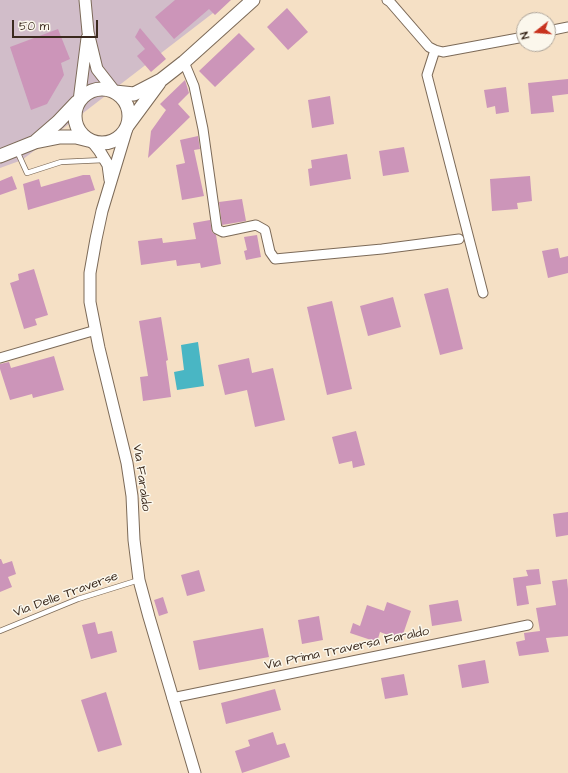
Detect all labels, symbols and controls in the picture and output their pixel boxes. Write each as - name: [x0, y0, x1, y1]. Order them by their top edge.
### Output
- scale bar: [14, 12, 100, 38]
- north arrow: [516, 12, 556, 52]
- text: 50 m: [19, 18, 49, 35]
- text: N: [517, 30, 533, 41]
- street label: Via Faraldo: [129, 444, 153, 512]
- street label: Via Delle Traverse: [12, 569, 120, 621]
- street label: Via Prima Traversa Faraldo: [263, 624, 431, 674]

